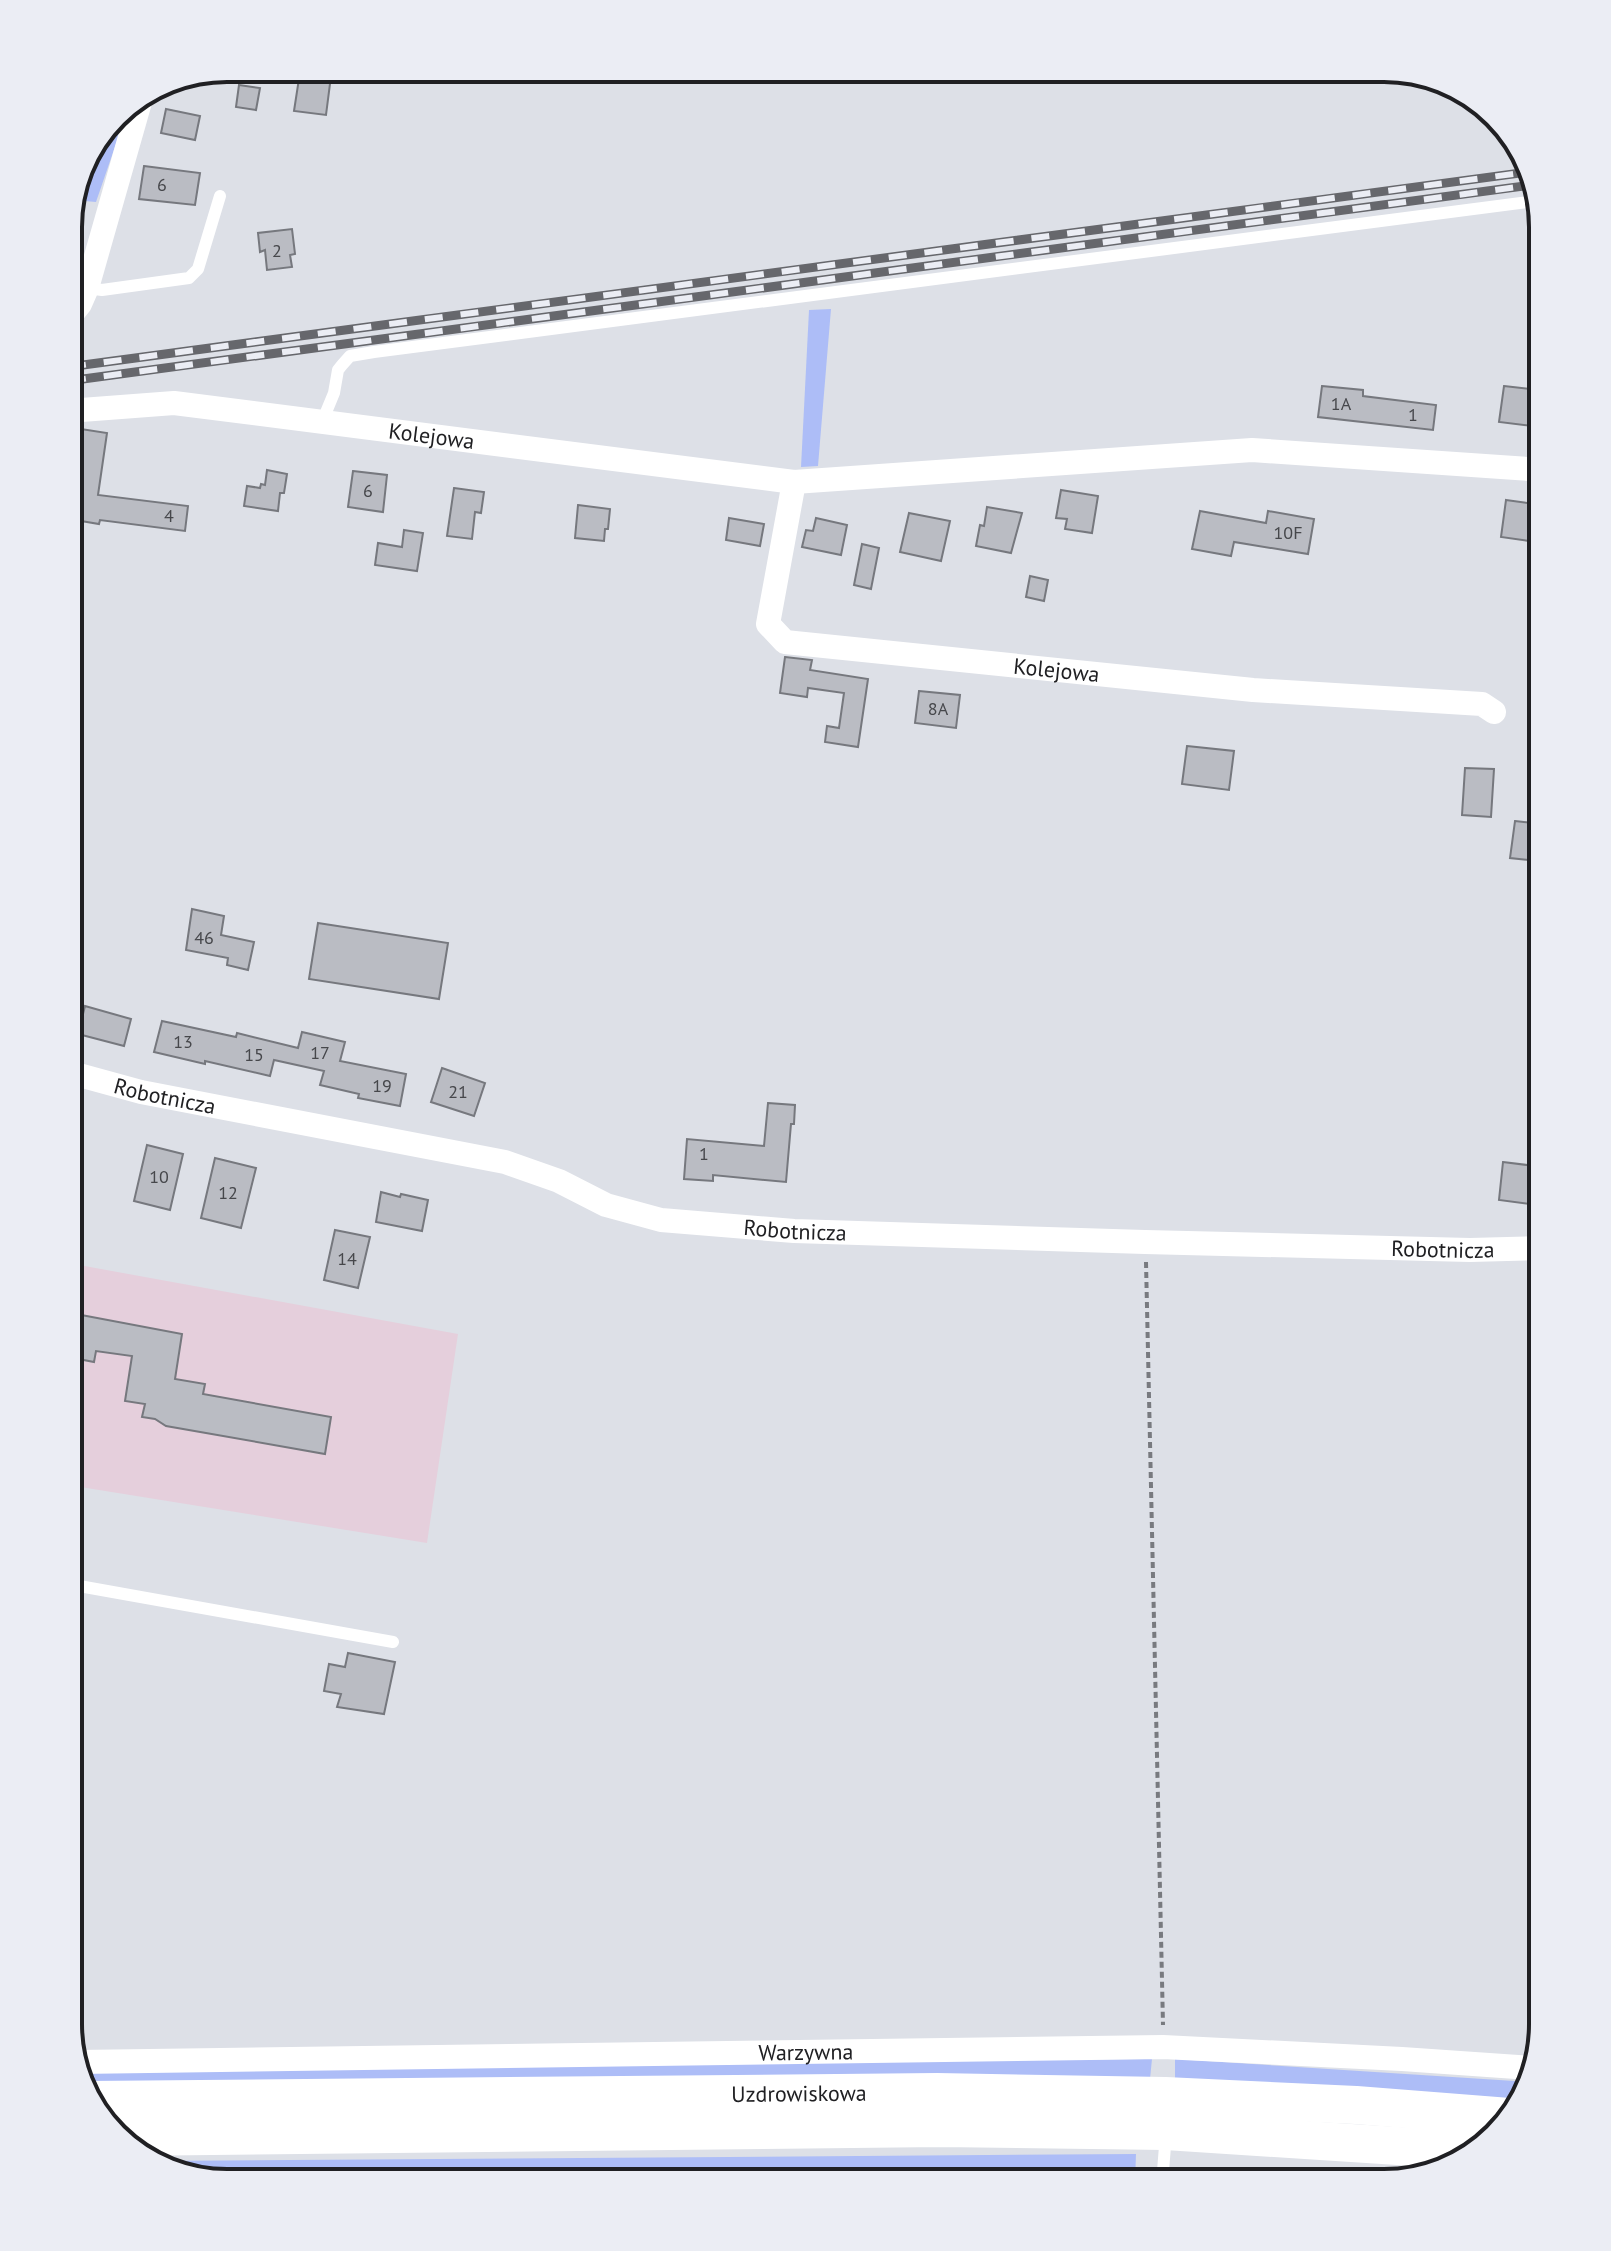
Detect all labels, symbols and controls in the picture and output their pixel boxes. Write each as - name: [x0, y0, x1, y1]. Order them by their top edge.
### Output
- house number: 6: [157, 173, 167, 196]
- house number: 2: [272, 239, 282, 262]
- house number: 1A: [1331, 392, 1352, 415]
- house number: 1: [1408, 403, 1418, 426]
- street label: Kolejowa: [387, 416, 476, 455]
- house number: 6: [363, 479, 373, 502]
- house number: 4: [164, 504, 174, 527]
- house number: 10F: [1274, 521, 1302, 544]
- street label: Kolejowa: [1012, 652, 1101, 688]
- house number: 8A: [928, 697, 949, 720]
- house number: 46: [194, 926, 214, 949]
- house number: 13: [173, 1030, 193, 1053]
- house number: 17: [310, 1041, 330, 1064]
- house number: 15: [244, 1043, 264, 1066]
- street label: Robotnicza: [111, 1071, 218, 1120]
- house number: 19: [372, 1074, 392, 1097]
- house number: 21: [448, 1080, 468, 1103]
- house number: 1: [699, 1142, 709, 1165]
- house number: 10: [149, 1165, 169, 1188]
- house number: 12: [218, 1181, 238, 1204]
- street label: Robotnicza: [743, 1213, 847, 1247]
- street label: Robotnicza: [1391, 1234, 1495, 1264]
- house number: 14: [337, 1247, 357, 1270]
- street label: Warzywna: [758, 2037, 854, 2067]
- street label: Uzdrowiskowa: [731, 2079, 867, 2108]

